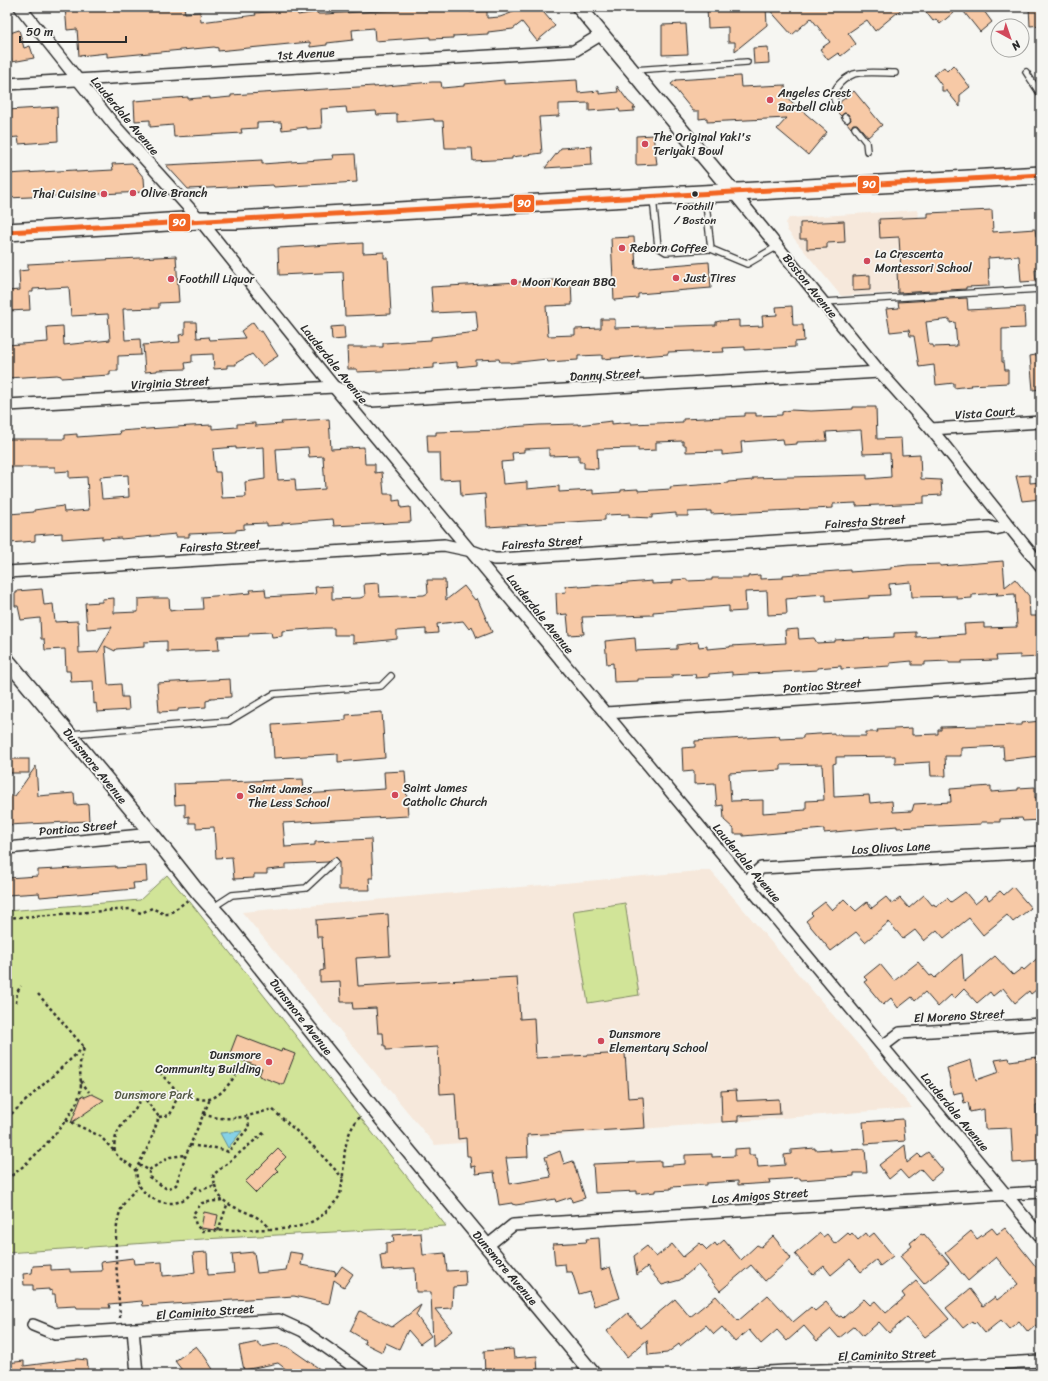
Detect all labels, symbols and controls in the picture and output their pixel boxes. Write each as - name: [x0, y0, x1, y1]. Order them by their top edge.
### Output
- scale bar: [20, 18, 126, 44]
- north arrow: [990, 18, 1030, 58]
- text: 50 m: [26, 21, 53, 43]
- text: N: [1007, 35, 1026, 55]
- street label: 1st Avenue: [277, 42, 335, 66]
- street label: Lauderdale Avenue: [85, 71, 165, 161]
- place label: Angeles Crest Barbell Club: [777, 82, 851, 118]
- marker: Angeles Crest Barbell Club: [765, 95, 775, 105]
- place label: The Original Yaki's Teriyaki Bowl: [653, 126, 751, 162]
- marker: The Original Yaki's Teriyaki Bowl: [640, 139, 650, 149]
- line badge: 90: [857, 175, 880, 194]
- text: 90: [862, 175, 876, 194]
- place label: Olive Branch: [141, 182, 208, 204]
- place label: Thai Cuisine: [32, 183, 96, 205]
- marker: Olive Branch: [128, 188, 138, 198]
- marker: Thai Cuisine: [99, 189, 109, 199]
- marker: Foothill / Boston: [690, 189, 700, 199]
- line badge: 90: [513, 194, 535, 213]
- text: 90: [517, 194, 531, 213]
- place label: Foothill / Boston: [674, 197, 716, 230]
- line badge: 90: [168, 213, 191, 232]
- text: 90: [172, 213, 186, 232]
- place label: Reborn Coffee: [630, 237, 707, 259]
- marker: Reborn Coffee: [617, 243, 627, 253]
- place label: La Crescenta Montessori School: [875, 243, 972, 279]
- street label: Boston Avenue: [777, 249, 843, 323]
- marker: La Crescenta Montessori School: [862, 256, 872, 266]
- place label: Just Tires: [683, 267, 736, 289]
- place label: Foothill Liquor: [179, 268, 256, 290]
- place label: Moon Korean BBQ: [522, 271, 616, 293]
- marker: Just Tires: [671, 273, 681, 283]
- marker: Foothill Liquor: [166, 274, 176, 284]
- marker: Moon Korean BBQ: [509, 277, 519, 287]
- street label: Lauderdale Avenue: [294, 319, 374, 409]
- street label: Danny Street: [569, 362, 642, 388]
- street label: Virginia Street: [130, 370, 211, 396]
- street label: Vista Court: [954, 400, 1016, 426]
- street label: Fairesta Street: [824, 508, 907, 536]
- street label: Fairesta Street: [501, 529, 584, 557]
- street label: Fairesta Street: [179, 533, 262, 559]
- street label: Lauderdale Avenue: [500, 569, 580, 659]
- street label: Pontiac Street: [782, 672, 863, 700]
- street label: Dunsmore Avenue: [57, 723, 133, 809]
- place label: Saint James Catholic Church: [403, 777, 487, 813]
- place label: Saint James The Less School: [248, 778, 330, 814]
- marker: Saint James Catholic Church: [390, 790, 400, 800]
- marker: Saint James The Less School: [235, 791, 245, 801]
- street label: Pontiac Street: [38, 814, 119, 842]
- street label: Lauderdale Avenue: [707, 818, 787, 908]
- street label: Los Olivos Lane: [851, 835, 931, 861]
- street label: Dunsmore Avenue: [264, 974, 338, 1061]
- street label: El Moreno Street: [913, 1003, 1006, 1029]
- place label: Dunsmore Elementary School: [609, 1023, 709, 1059]
- marker: Dunsmore Elementary School: [596, 1036, 606, 1046]
- place label: Dunsmore Community Building: [155, 1044, 261, 1080]
- marker: Dunsmore Community Building: [264, 1057, 274, 1067]
- street label: Lauderdale Avenue: [915, 1067, 995, 1157]
- park label: Dunsmore Park: [114, 1084, 194, 1106]
- street label: Los Amigos Street: [711, 1182, 809, 1210]
- street label: Dunsmore Avenue: [467, 1225, 543, 1311]
- street label: El Caminito Street: [155, 1298, 255, 1326]
- street label: El Caminito Street: [837, 1342, 937, 1368]

